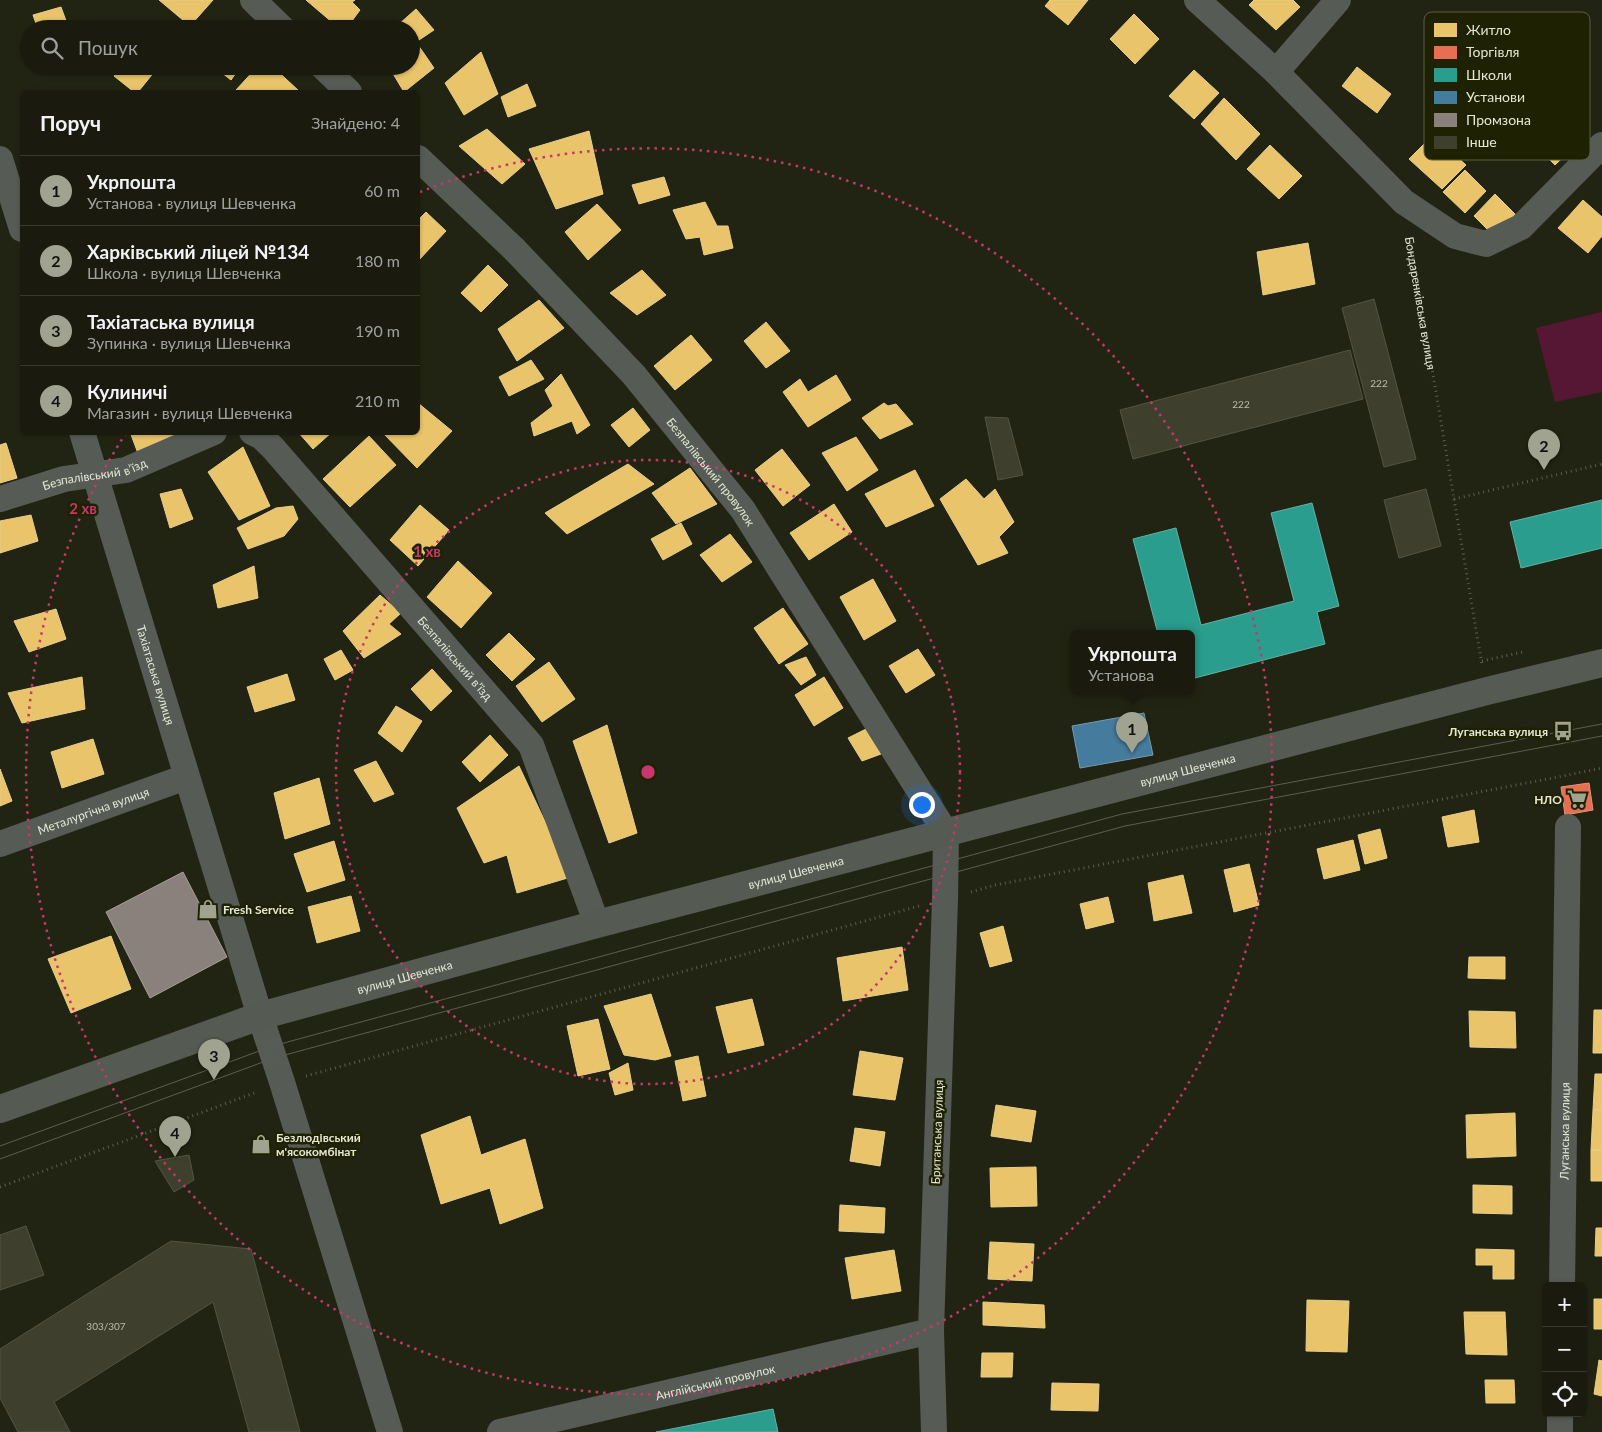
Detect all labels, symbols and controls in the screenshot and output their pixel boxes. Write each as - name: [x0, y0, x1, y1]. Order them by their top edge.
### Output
- legend: [1424, 12, 1590, 160]
- search box: [20, 20, 420, 75]
- text: Житло: [1466, 21, 1511, 38]
- icon: search: [38, 34, 66, 62]
- text: Пошук: [78, 36, 138, 59]
- text: Торгівля: [1466, 43, 1520, 60]
- text: Школи: [1466, 66, 1512, 83]
- text: Установи: [1466, 88, 1525, 105]
- text: Поруч: [40, 110, 101, 135]
- text: Промзона: [1466, 111, 1531, 128]
- text: Знайдено: 4: [311, 113, 400, 132]
- text: Інше: [1466, 133, 1497, 150]
- text: Укрпошта: [87, 170, 176, 193]
- text: 1: [51, 181, 61, 200]
- text: 60 m: [364, 181, 400, 200]
- text: Установа · вулиця Шевченка: [87, 193, 296, 212]
- street label: Бондаренківська вулиця: [1402, 235, 1440, 371]
- text: Харківський ліцей №134: [87, 240, 309, 263]
- text: 2: [51, 251, 61, 270]
- text: 180 m: [355, 251, 400, 270]
- text: Школа · вулиця Шевченка: [87, 263, 281, 282]
- text: Тахіатаська вулиця: [87, 310, 255, 333]
- text: 3: [51, 321, 61, 340]
- text: 190 m: [355, 321, 400, 340]
- text: Зупинка · вулиця Шевченка: [87, 333, 291, 352]
- house number: 222: [1370, 377, 1388, 389]
- text: Кулиничі: [87, 380, 167, 403]
- text: 4: [51, 391, 61, 410]
- text: 210 m: [355, 391, 400, 410]
- house number: 222: [1232, 398, 1250, 410]
- text: Магазин · вулиця Шевченка: [87, 403, 293, 422]
- street label: Безпалівський провулок: [664, 414, 759, 529]
- pin: 2: [1528, 429, 1560, 470]
- street label: Безпалівський в’їзд: [40, 454, 149, 493]
- text: 2 хв: [69, 499, 97, 517]
- text: 1 хв: [413, 542, 441, 560]
- street label: Безпалівський в’їзд: [415, 613, 497, 704]
- street label: Тахіатаська вулиця: [134, 623, 178, 727]
- popup: [1070, 630, 1195, 695]
- text: Укрпошта: [1088, 642, 1177, 665]
- text: Установа: [1088, 665, 1154, 684]
- pin: 1: [1116, 712, 1148, 753]
- bus stop icon: Луганська вулиця: [1552, 720, 1574, 742]
- place label: Луганська вулиця: [1448, 724, 1548, 739]
- street label: вулиця Шевченка: [1138, 750, 1237, 789]
- centre of rings: [639, 763, 657, 781]
- street label: Металургічна вулиця: [35, 783, 151, 837]
- supermarket icon: НЛО: [1566, 788, 1588, 810]
- your location: [909, 792, 935, 818]
- place label: НЛО: [1534, 792, 1562, 807]
- street label: вулиця Шевченка: [746, 852, 845, 892]
- shop icon: Fresh Service: [197, 898, 219, 920]
- place label: Fresh Service: [223, 902, 294, 917]
- street label: вулиця Шевченка: [355, 956, 454, 997]
- pin: 3: [198, 1039, 230, 1080]
- street label: Британська вулиця: [928, 1079, 946, 1185]
- street label: Луганська вулиця: [1556, 1082, 1572, 1181]
- pin: 4: [159, 1116, 191, 1157]
- place label: Безлюдівський м'ясокомбінат: [276, 1130, 361, 1159]
- shop icon: Безлюдівський м'ясокомбінат: [250, 1133, 272, 1155]
- map controls: [1542, 1282, 1587, 1417]
- button: +: [1542, 1282, 1587, 1327]
- house number: 303/307: [86, 1320, 126, 1332]
- button: −: [1542, 1327, 1587, 1372]
- street label: Англійський провулок: [654, 1360, 777, 1403]
- button: locate: [1542, 1372, 1587, 1417]

